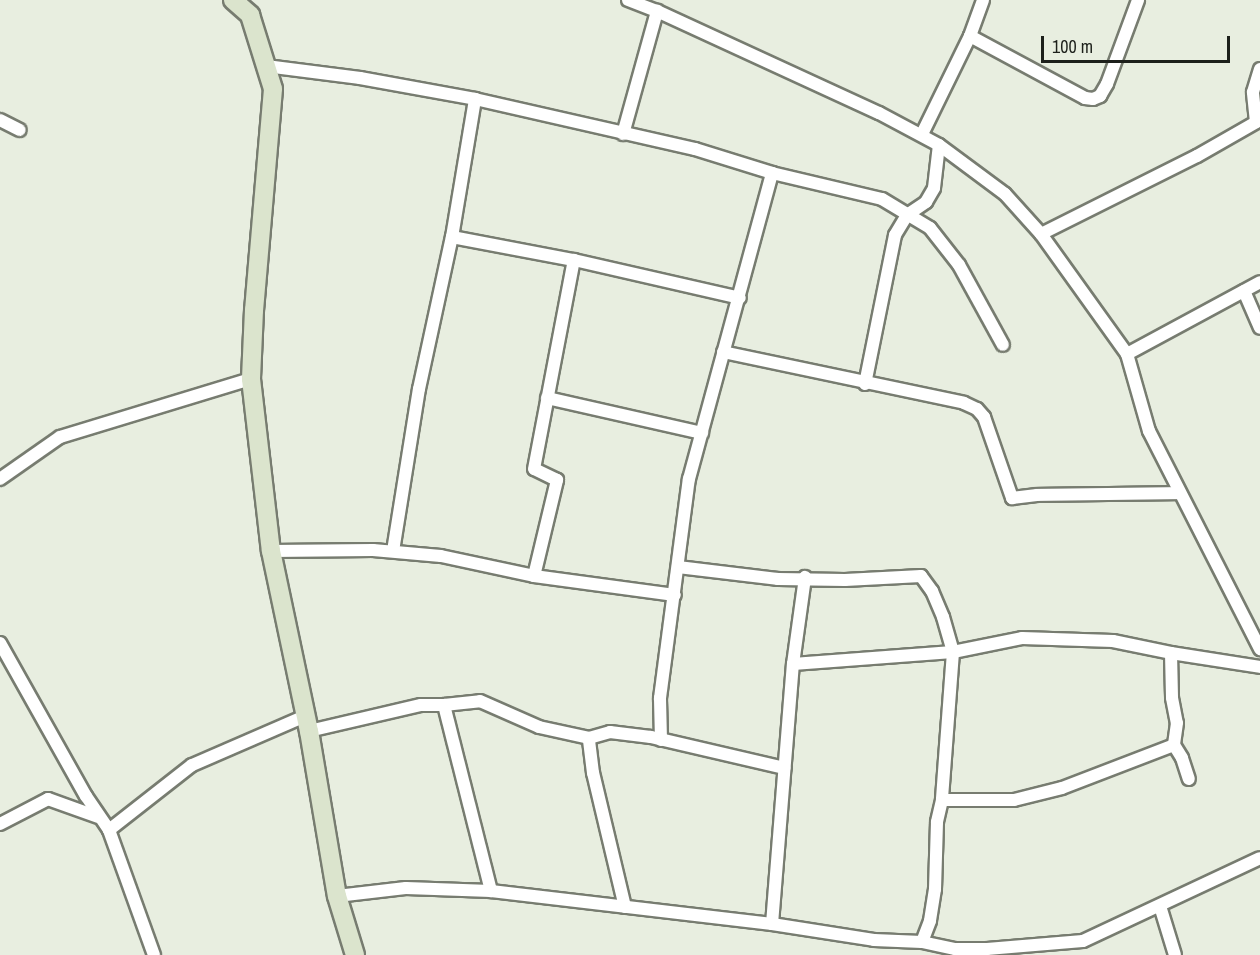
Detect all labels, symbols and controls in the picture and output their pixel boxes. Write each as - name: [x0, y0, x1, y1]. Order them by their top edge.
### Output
- scale bar: [1044, 24, 1233, 62]
- text: 100 m: [1052, 34, 1093, 59]

